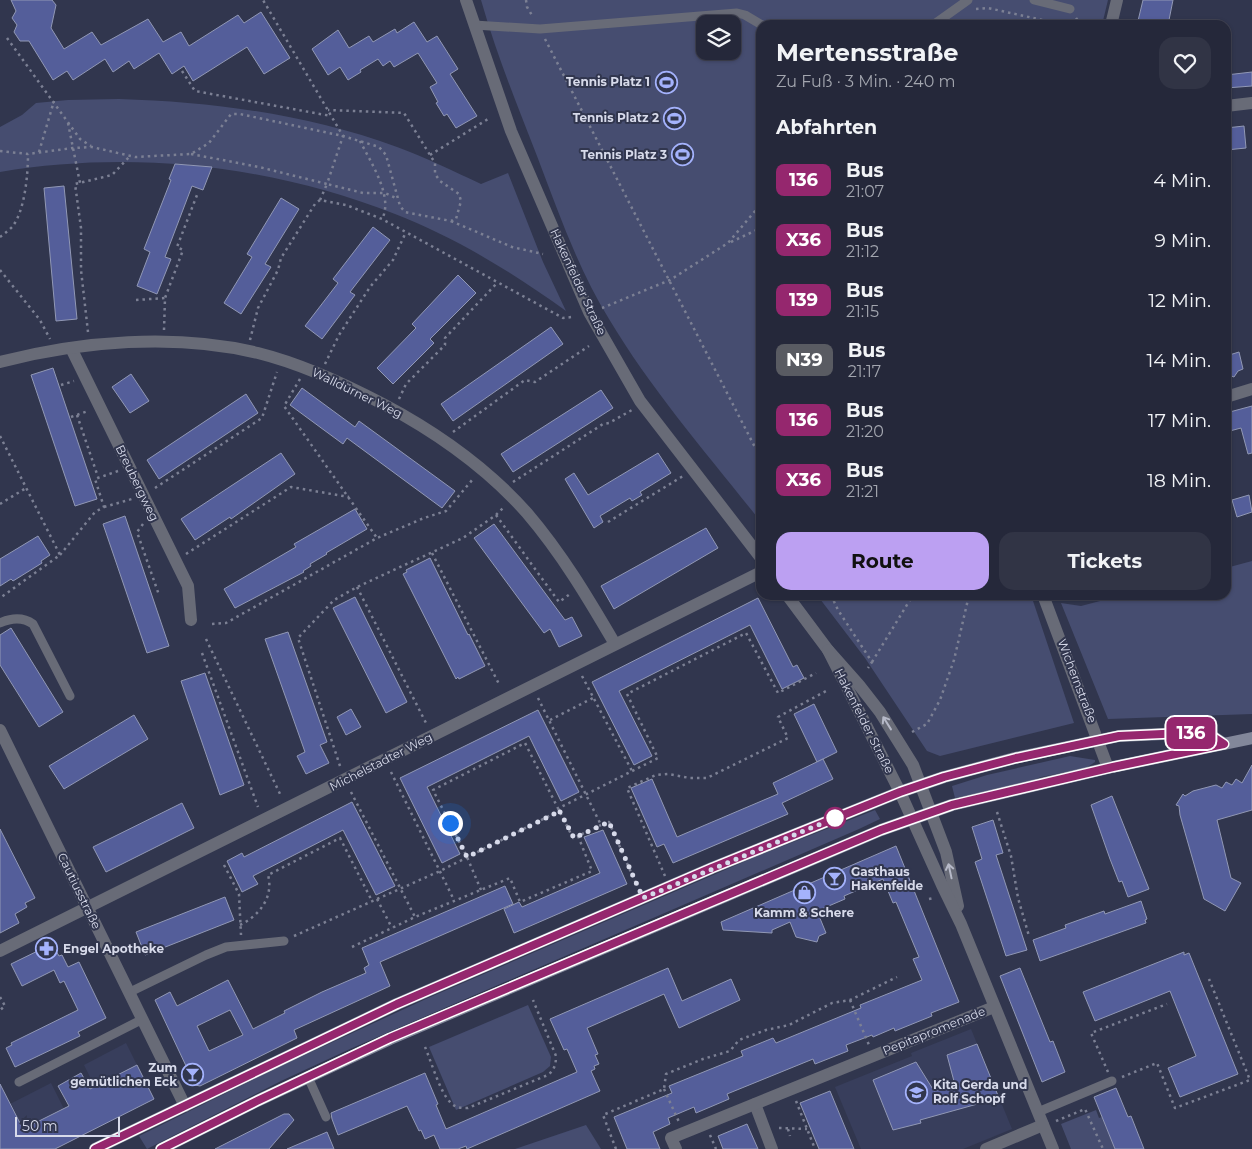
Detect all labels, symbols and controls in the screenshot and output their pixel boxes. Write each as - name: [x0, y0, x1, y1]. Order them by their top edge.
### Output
- map controls: [696, 15, 741, 60]
- button: layers: [696, 15, 741, 60]
- button: heart: [1159, 37, 1211, 89]
- text: Mertensstraße: [776, 38, 958, 67]
- sports icon: Tennis Platz 1: [654, 70, 678, 94]
- text: Zu Fuß · 3 Min. · 240 m: [776, 72, 955, 91]
- place label: Tennis Platz 1: [566, 74, 650, 89]
- sports icon: Tennis Platz 2: [663, 106, 687, 130]
- place label: Tennis Platz 2: [573, 110, 659, 125]
- text: Abfahrten: [776, 116, 877, 139]
- sports icon: Tennis Platz 3: [671, 143, 695, 167]
- place label: Tennis Platz 3: [581, 147, 667, 162]
- text: Bus: [846, 159, 884, 182]
- text: 136: [789, 169, 818, 191]
- text: 4 Min.: [1153, 169, 1211, 192]
- text: 21:07: [846, 182, 884, 201]
- text: Bus: [846, 219, 884, 242]
- street label: Hakenfelder Straße: [547, 226, 610, 337]
- text: X36: [786, 229, 821, 251]
- text: 9 Min.: [1154, 229, 1211, 252]
- text: 21:12: [846, 242, 879, 261]
- text: Bus: [846, 279, 884, 302]
- text: 139: [789, 289, 818, 311]
- text: 12 Min.: [1148, 289, 1211, 312]
- text: 21:15: [846, 302, 879, 321]
- text: Bus: [848, 339, 885, 362]
- text: N39: [786, 349, 823, 371]
- text: 14 Min.: [1146, 349, 1211, 372]
- text: 21:17: [848, 362, 881, 381]
- street label: Walldürner Weg: [310, 364, 405, 421]
- text: Bus: [846, 399, 884, 422]
- text: 136: [789, 409, 818, 431]
- text: 17 Min.: [1148, 409, 1211, 432]
- text: 21:20: [846, 422, 884, 441]
- street label: Breubergweg: [112, 442, 162, 523]
- text: Bus: [846, 459, 884, 482]
- text: X36: [786, 469, 821, 491]
- text: 18 Min.: [1147, 469, 1211, 492]
- text: 21:21: [846, 482, 879, 501]
- button: Route: [776, 532, 989, 590]
- button: Tickets: [999, 532, 1211, 590]
- street label: Wichernstraße: [1055, 637, 1100, 725]
- street label: Hakenfelder Straße: [831, 666, 897, 776]
- one-way arrow: [882, 717, 892, 731]
- line badge: 136: [1162, 717, 1220, 749]
- text: 136: [1176, 722, 1206, 744]
- street label: Michelstadter Weg: [327, 729, 435, 794]
- unlabelled marker: [824, 807, 846, 829]
- your location: [438, 811, 463, 836]
- street label: Cautiusstraße: [55, 850, 104, 931]
- one-way arrow: [945, 863, 954, 879]
- place label: Gasthaus Hakenfelde: [851, 864, 924, 893]
- bar icon: Gasthaus Hakenfelde: [823, 867, 847, 891]
- shop icon: Kamm & Schere: [792, 880, 816, 904]
- place label: Kamm & Schere: [754, 905, 854, 920]
- pharmacy icon: Engel Apotheke: [35, 937, 59, 961]
- place label: Engel Apotheke: [63, 941, 164, 956]
- street label: Pepitapromenade: [880, 1003, 987, 1058]
- place label: Zum gemütlichen Eck: [70, 1060, 177, 1089]
- bar icon: Zum gemütlichen Eck: [181, 1063, 205, 1087]
- place label: Kita Gerda und Rolf Schopf: [933, 1077, 1027, 1106]
- school or university icon: Kita Gerda und Rolf Schopf: [905, 1080, 929, 1104]
- scale bar: [15, 1114, 120, 1137]
- text: 50 m: [22, 1117, 58, 1135]

